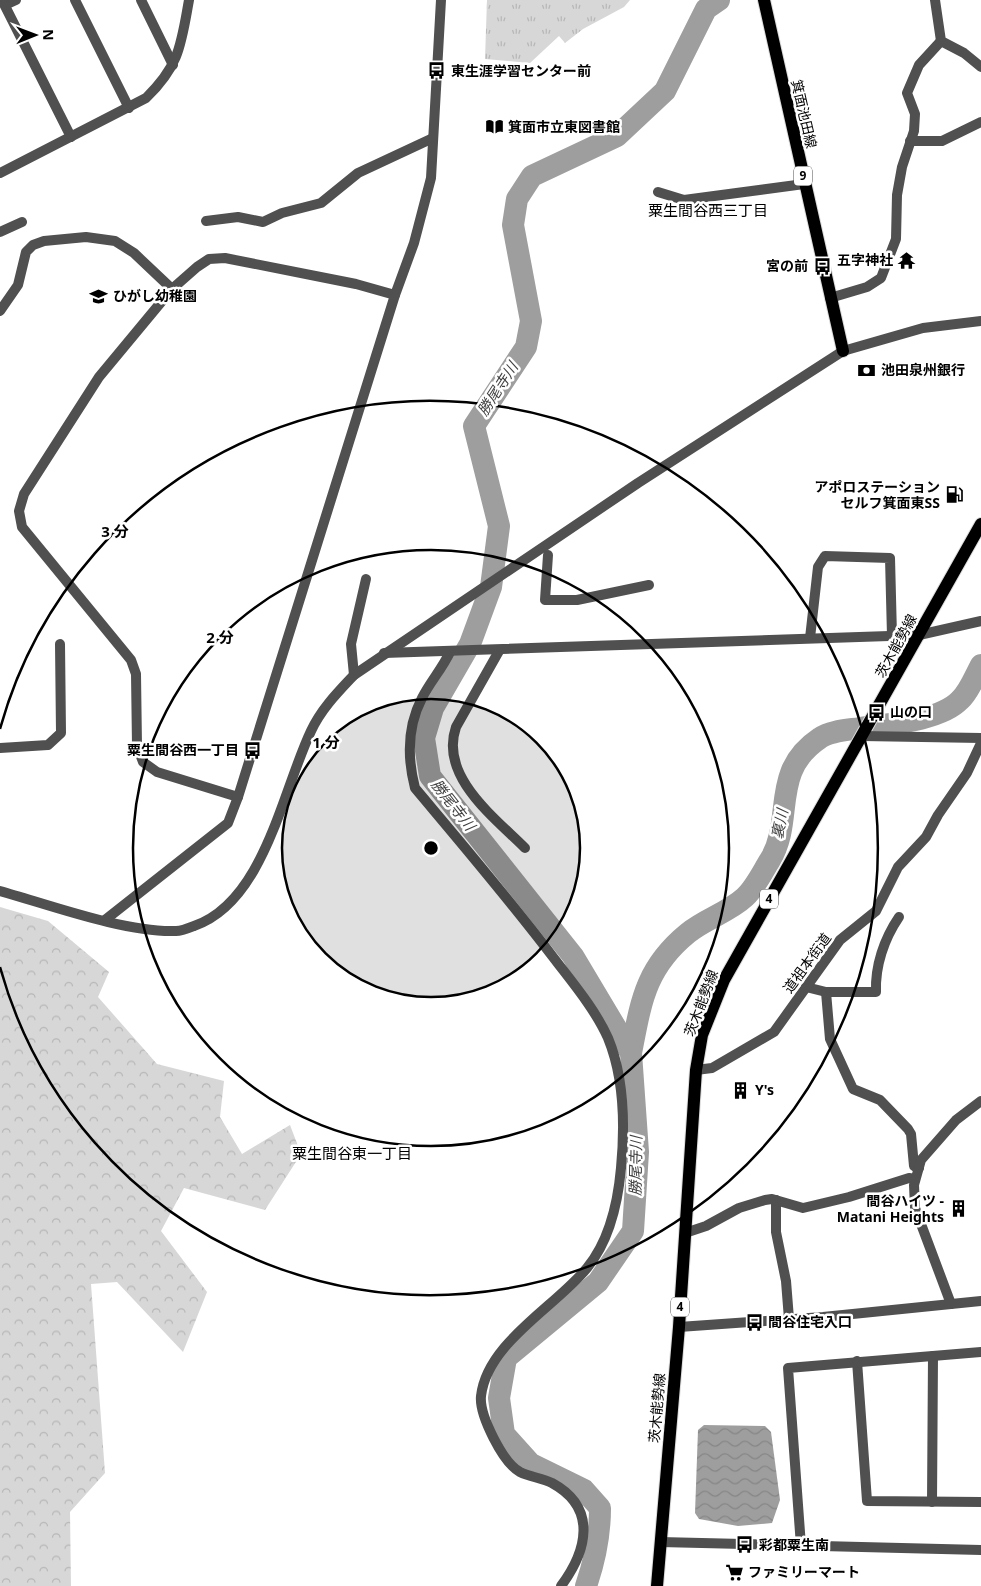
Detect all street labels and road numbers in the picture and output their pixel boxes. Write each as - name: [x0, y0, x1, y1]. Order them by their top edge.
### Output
- street label: 箕面池田線: [787, 78, 822, 150]
- road number: 9: [794, 167, 812, 186]
- street label: 茨木能勢線: [870, 611, 921, 681]
- road number: 4: [760, 890, 778, 909]
- street label: 道祖本街道: [778, 929, 835, 997]
- street label: 茨木能勢線: [679, 967, 722, 1039]
- road number: 4: [671, 1298, 689, 1316]
- street label: 茨木能勢線: [644, 1372, 669, 1444]

